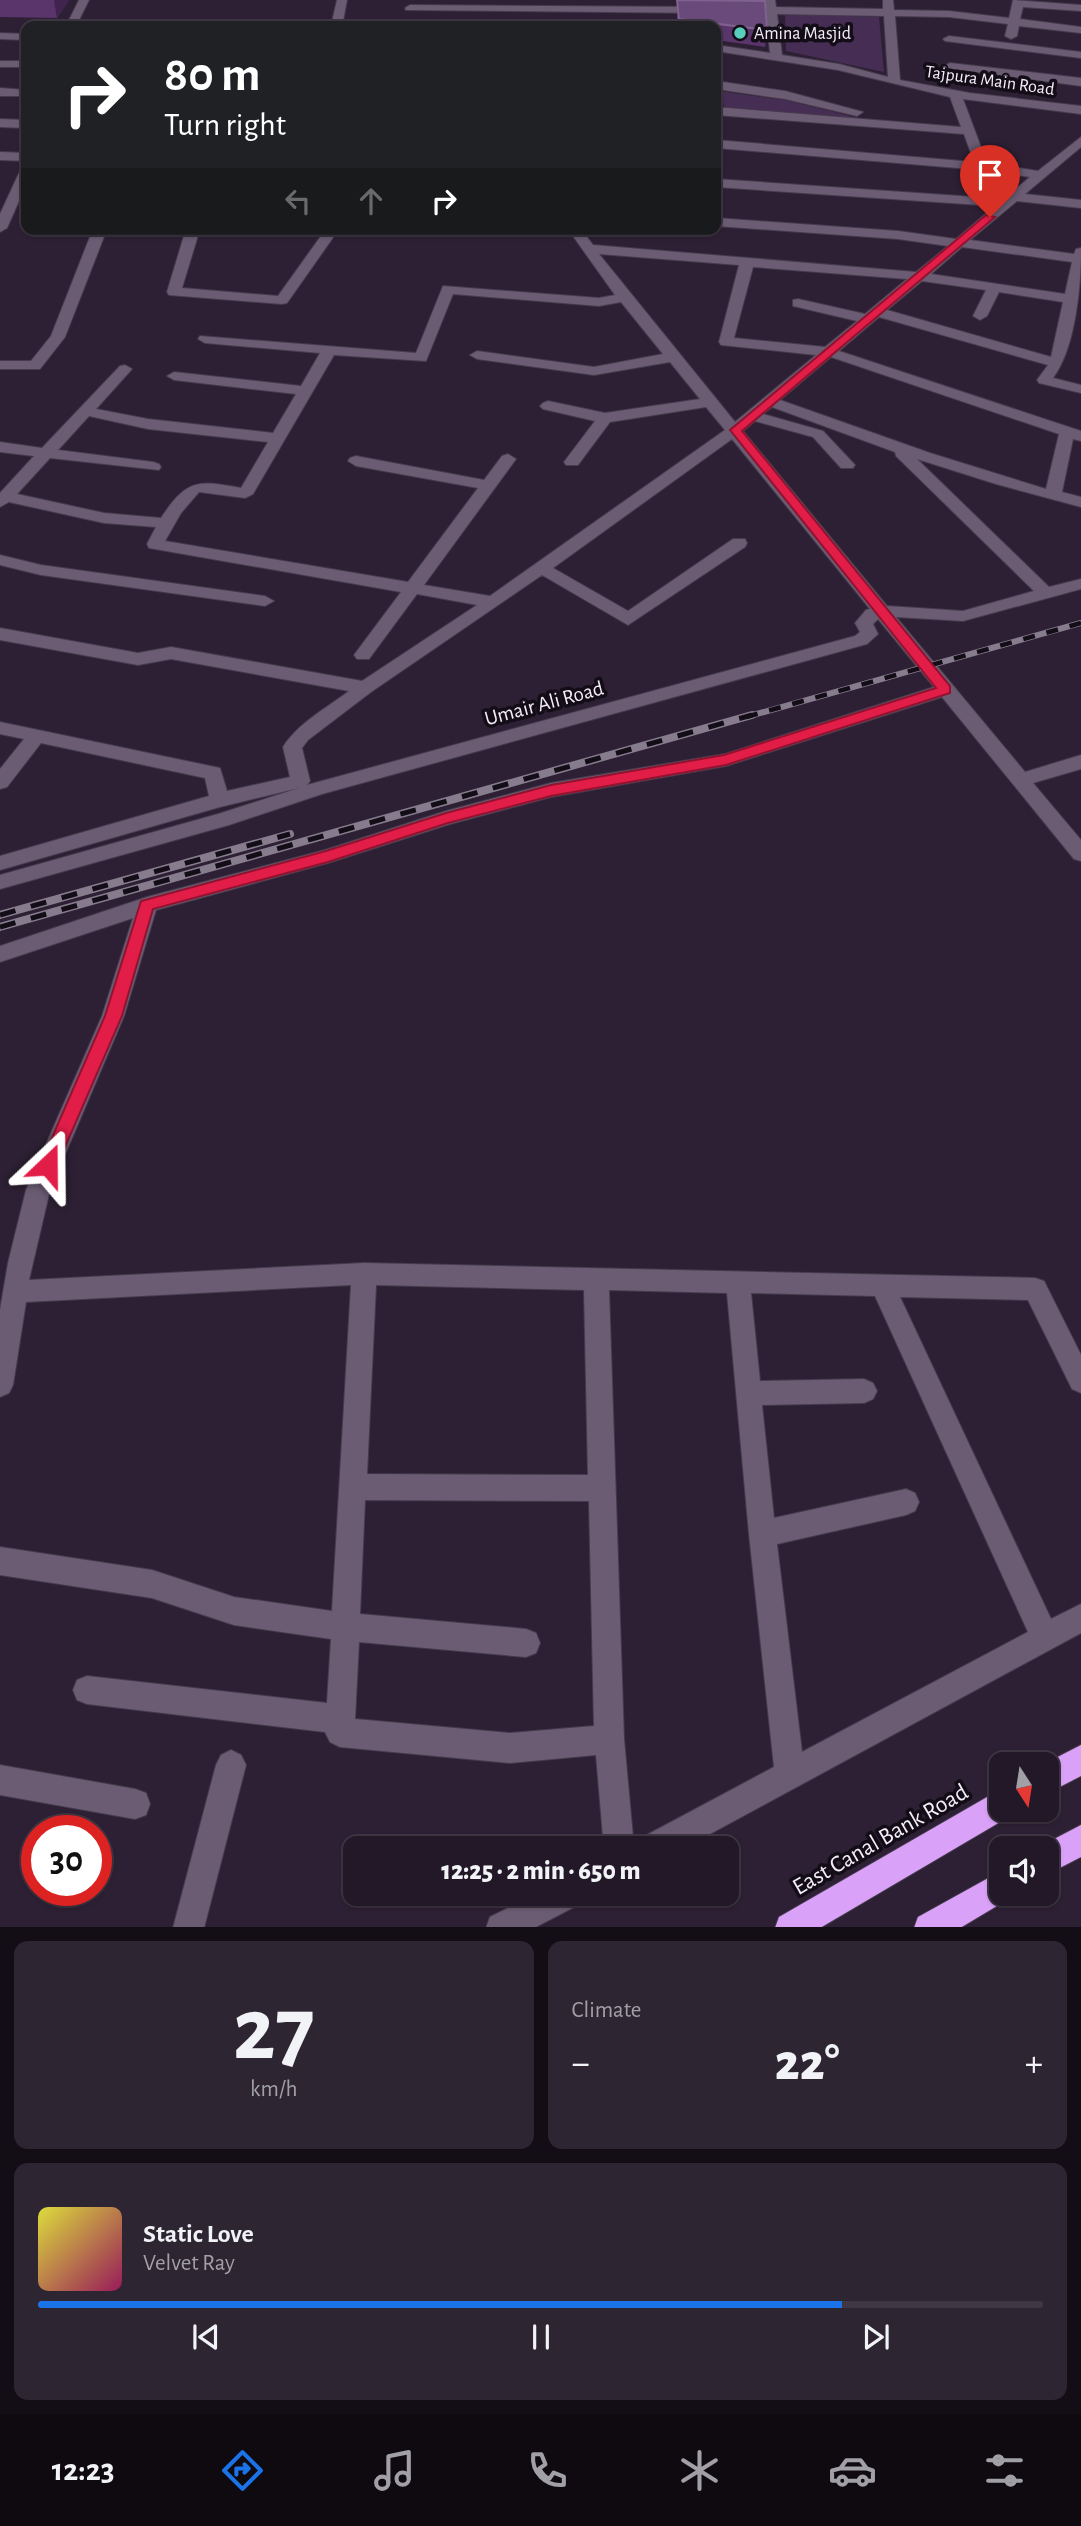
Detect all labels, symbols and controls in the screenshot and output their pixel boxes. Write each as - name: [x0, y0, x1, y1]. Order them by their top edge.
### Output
- marker: Amina Masjid: [732, 25, 748, 41]
- place label: Amina Masjid: [754, 25, 851, 43]
- icon: right: [49, 49, 140, 140]
- text: 80 m: [164, 51, 261, 100]
- street label: Tajpura Main Road: [924, 63, 1056, 99]
- text: Turn right: [164, 109, 286, 141]
- pin: [960, 145, 1020, 217]
- icon: arrive: [971, 156, 1009, 194]
- icon: left: [279, 182, 317, 220]
- icon: ahead: [352, 182, 390, 220]
- icon: right: [425, 182, 463, 220]
- street label: Umair Ali Road: [482, 677, 606, 729]
- position arrow: [11, 1128, 85, 1202]
- north arrow: [989, 1752, 1059, 1822]
- map controls: [989, 1752, 1059, 1906]
- street label: East Canal Bank Road: [789, 1780, 972, 1900]
- speed limit sign: 30: [21, 1815, 112, 1906]
- button: sound: [989, 1836, 1059, 1906]
- text: 12:25 · 2 min · 650 m: [441, 1858, 641, 1884]
- text: 27: [233, 1985, 315, 2076]
- text: Climate: [572, 1999, 641, 2022]
- text: 22°: [775, 2037, 840, 2089]
- text: −: [572, 2045, 590, 2083]
- text: +: [1025, 2045, 1043, 2083]
- text: km/h: [250, 2078, 297, 2101]
- text: Static Love: [143, 2221, 254, 2247]
- text: Velvet Ray: [143, 2252, 235, 2275]
- icon: previous: [187, 2318, 225, 2356]
- icon: pause: [522, 2318, 560, 2356]
- icon: next: [857, 2318, 895, 2356]
- icon: directions: [218, 2446, 267, 2495]
- icon: music: [370, 2446, 419, 2495]
- icon: phone: [523, 2446, 572, 2495]
- icon: climate: [675, 2446, 724, 2495]
- icon: car: [828, 2446, 877, 2495]
- icon: filters: [980, 2446, 1029, 2495]
- text: 12:23: [52, 2454, 115, 2486]

